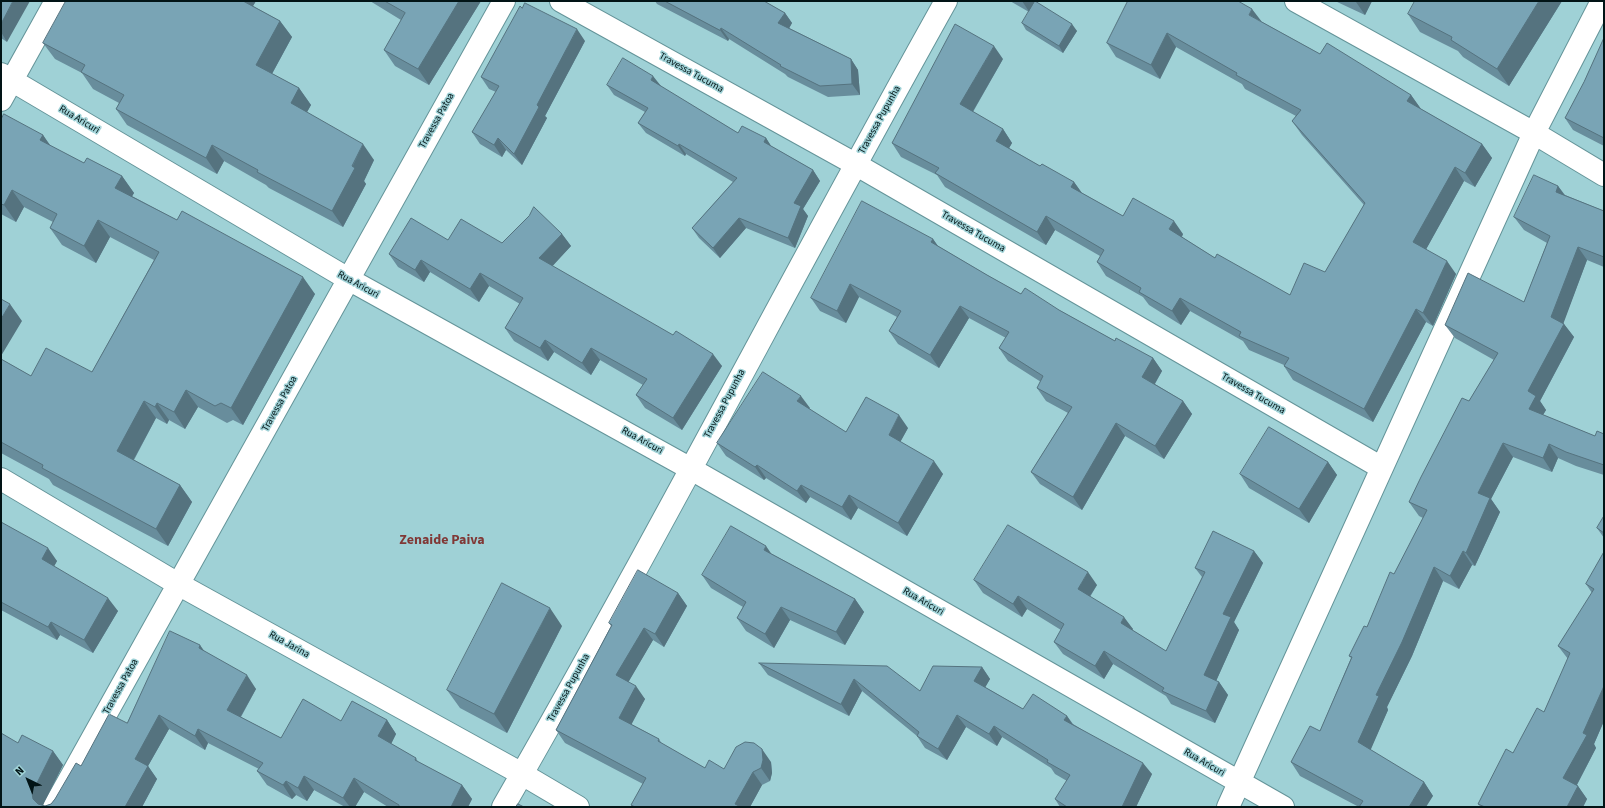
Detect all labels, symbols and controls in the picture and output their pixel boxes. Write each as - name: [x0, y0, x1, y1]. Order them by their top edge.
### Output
- street label: Travessa Tucuma: [657, 50, 725, 96]
- street label: Travessa Pupunha: [856, 84, 904, 156]
- street label: Travessa Patoa: [417, 91, 457, 151]
- street label: Rua Aricuri: [56, 103, 102, 137]
- street label: Travessa Tucuma: [939, 209, 1007, 255]
- street label: Rua Aricuri: [335, 269, 381, 301]
- street label: Travessa Pupunha: [702, 368, 748, 440]
- street label: Travessa Tucuma: [1219, 371, 1287, 417]
- street label: Travessa Patoa: [260, 374, 300, 434]
- street label: Rua Aricuri: [619, 425, 665, 457]
- district label: Zenaide Paiva: [399, 533, 485, 549]
- street label: Rua Aricuri: [900, 585, 946, 619]
- street label: Rua Jarina: [267, 629, 311, 661]
- street label: Travessa Pupunha: [545, 652, 593, 724]
- street label: Travessa Patoa: [101, 657, 141, 717]
- street label: Rua Aricuri: [1181, 746, 1227, 780]
- north arrow: [8, 760, 48, 800]
- text: N: [12, 763, 27, 779]

